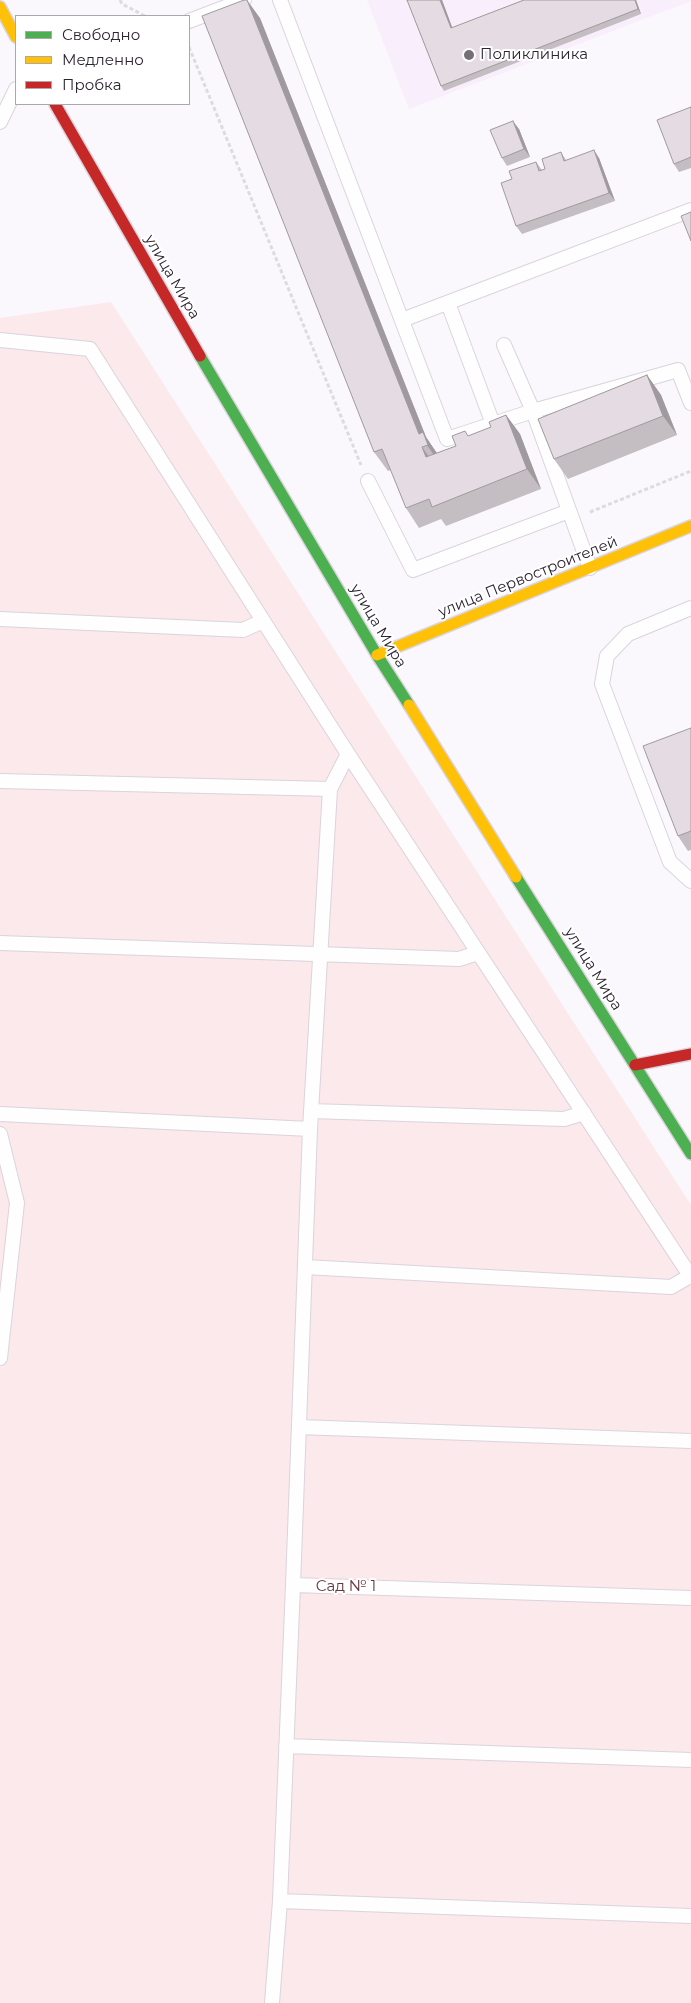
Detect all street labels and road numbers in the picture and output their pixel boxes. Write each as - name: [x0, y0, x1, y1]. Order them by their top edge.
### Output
- street label: улица Мира: [141, 232, 203, 322]
- street label: улица Первостроителей: [436, 533, 620, 621]
- street label: улица Мира: [346, 581, 410, 671]
- street label: улица Мира: [560, 924, 626, 1014]

